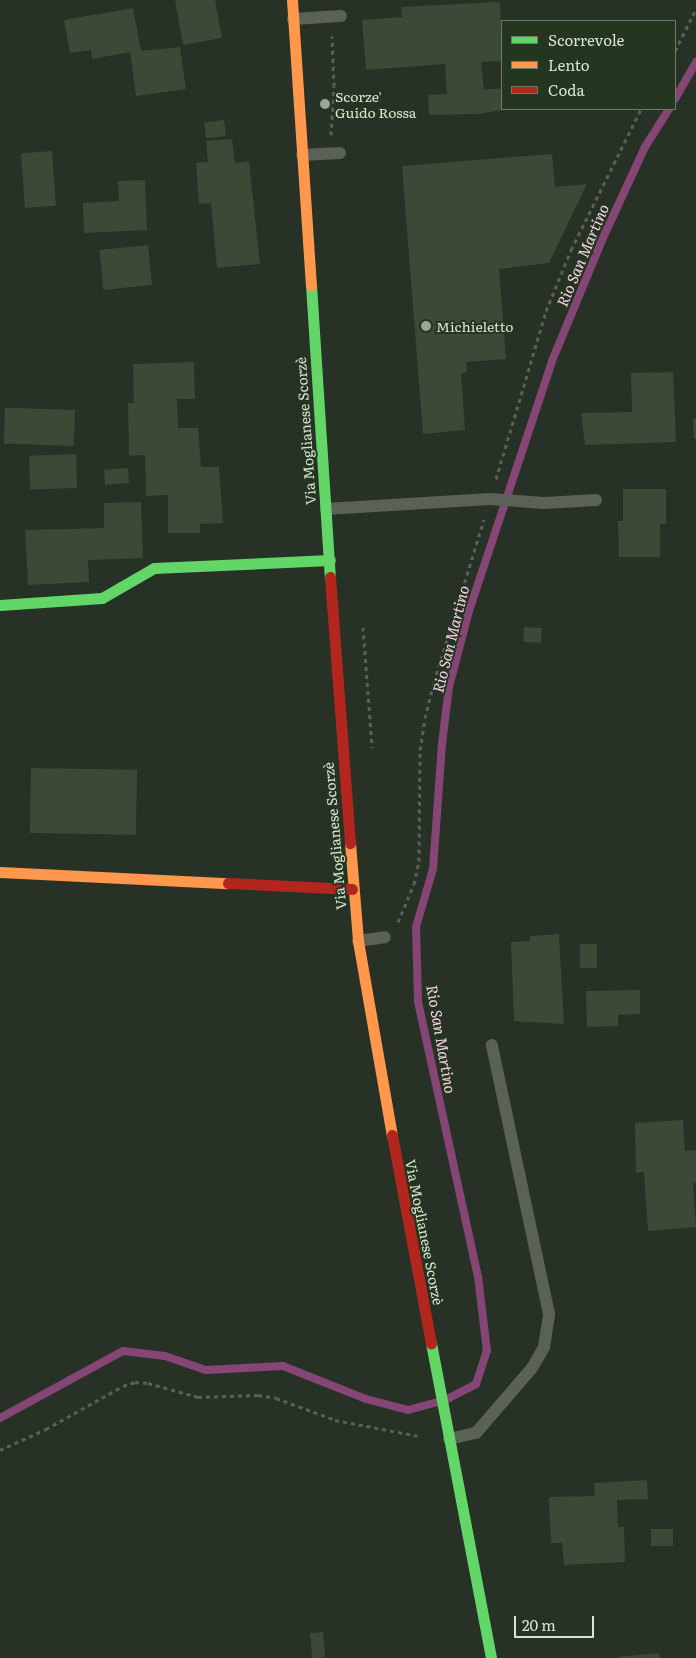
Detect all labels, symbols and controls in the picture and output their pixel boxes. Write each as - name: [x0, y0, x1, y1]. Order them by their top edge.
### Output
- legend: [501, 20, 676, 110]
- text: Scorrevole: [548, 28, 624, 51]
- text: Lento: [548, 53, 589, 76]
- text: Coda: [548, 78, 585, 101]
- place label: Scorze' Guido Rossa: [335, 88, 416, 120]
- marker: Scorze' Guido Rossa: [319, 98, 331, 110]
- water label: Rio San Martino: [552, 201, 612, 309]
- place label: Michieletto: [436, 318, 513, 334]
- marker: Michieletto: [420, 320, 432, 332]
- street label: Via Moglianese Scorzè: [291, 356, 319, 506]
- water label: Rio San Martino: [428, 584, 472, 694]
- street label: Via Moglianese Scorzè: [319, 761, 349, 911]
- water label: Rio San Martino: [424, 983, 460, 1095]
- street label: Via Moglianese Scorzè: [403, 1158, 447, 1306]
- scale bar: [516, 1606, 596, 1638]
- text: 20 m: [522, 1613, 556, 1636]

